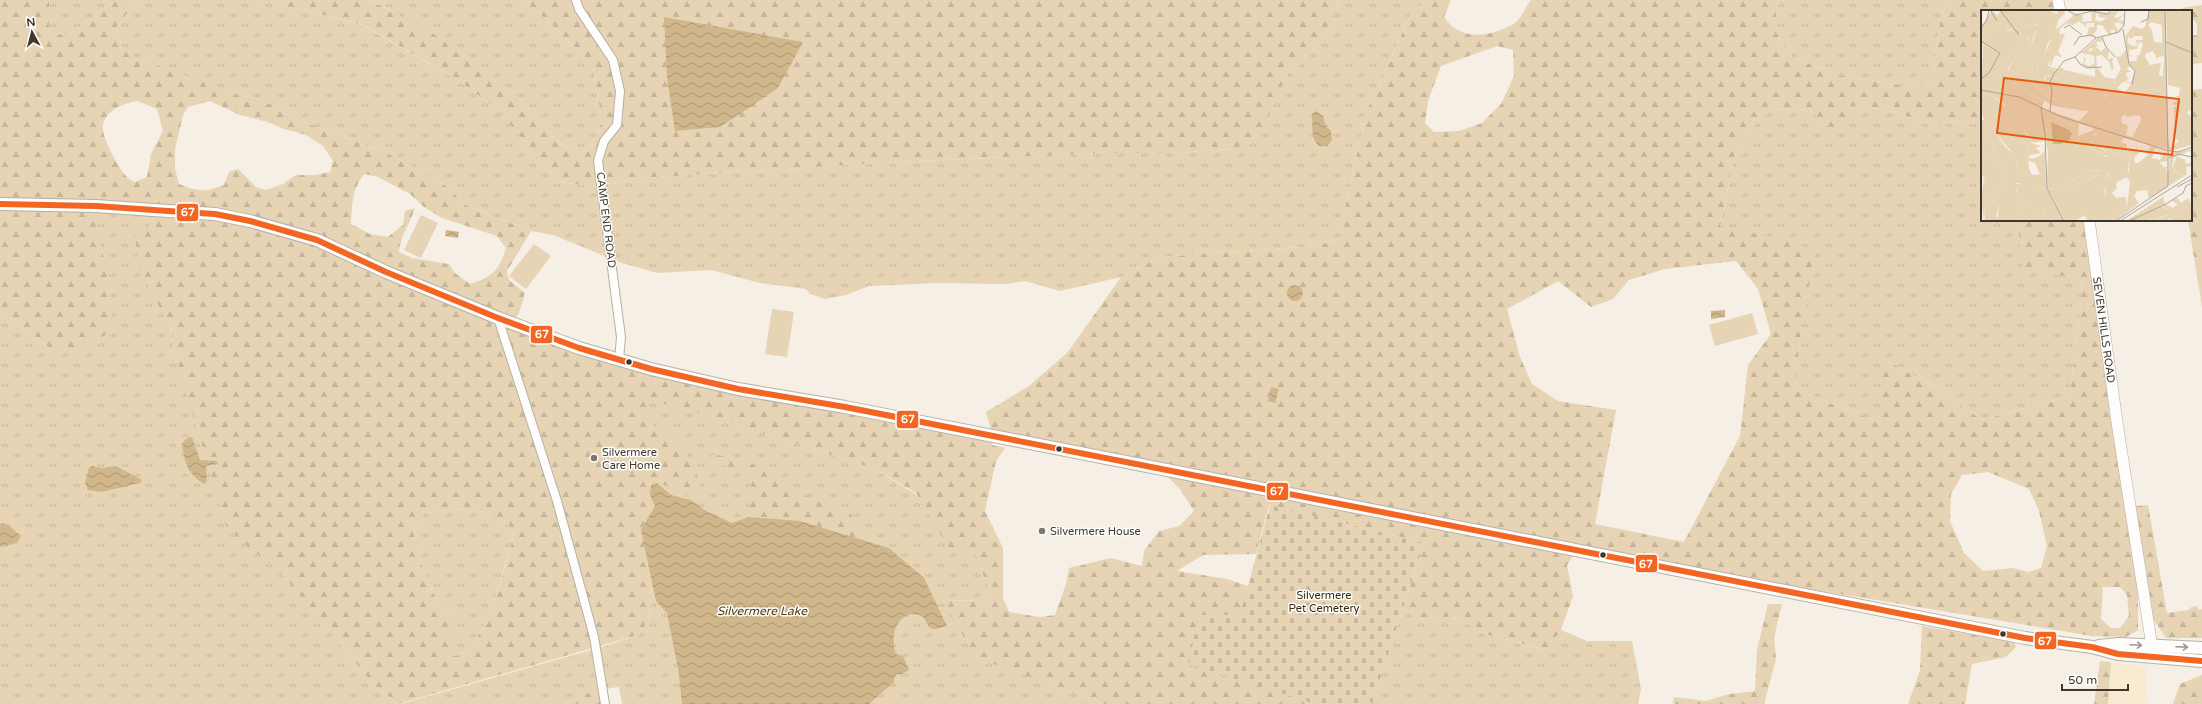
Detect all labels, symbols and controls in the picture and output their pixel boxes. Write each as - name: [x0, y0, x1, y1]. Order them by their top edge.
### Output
- inset map: [1981, 10, 2192, 221]
- north arrow: [12, 12, 52, 52]
- text: N: [26, 16, 36, 30]
- street label: CAMP END ROAD: [594, 171, 618, 269]
- line badge: 67: [176, 203, 199, 222]
- text: 67: [181, 206, 195, 219]
- street label: SEVEN HILLS ROAD: [2090, 276, 2118, 384]
- line badge: 67: [530, 325, 553, 344]
- text: 67: [535, 328, 549, 341]
- unlabelled marker: [624, 357, 634, 367]
- line badge: 67: [896, 410, 919, 429]
- text: 67: [901, 413, 915, 426]
- unlabelled marker: [1054, 444, 1064, 454]
- place label: Silvermere Care Home: [602, 446, 660, 472]
- marker: Silvermere Care Home: [589, 453, 599, 463]
- line badge: 67: [1266, 482, 1289, 501]
- text: 67: [1270, 485, 1284, 498]
- place label: Silvermere House: [1050, 525, 1141, 538]
- marker: Silvermere House: [1037, 526, 1047, 536]
- unlabelled marker: [1598, 550, 1608, 560]
- line badge: 67: [1635, 554, 1658, 573]
- text: 67: [1639, 558, 1653, 571]
- park label: Silvermere Pet Cemetery: [1288, 589, 1360, 615]
- water label: Silvermere Lake: [717, 604, 808, 618]
- unlabelled marker: [1998, 629, 2008, 639]
- line badge: 67: [2034, 631, 2057, 650]
- text: 67: [2038, 635, 2052, 648]
- one-way arrow: [2129, 642, 2142, 649]
- one-way arrow: [2175, 644, 2188, 651]
- scale bar: [2062, 666, 2128, 692]
- text: 50 m: [2068, 673, 2097, 687]

